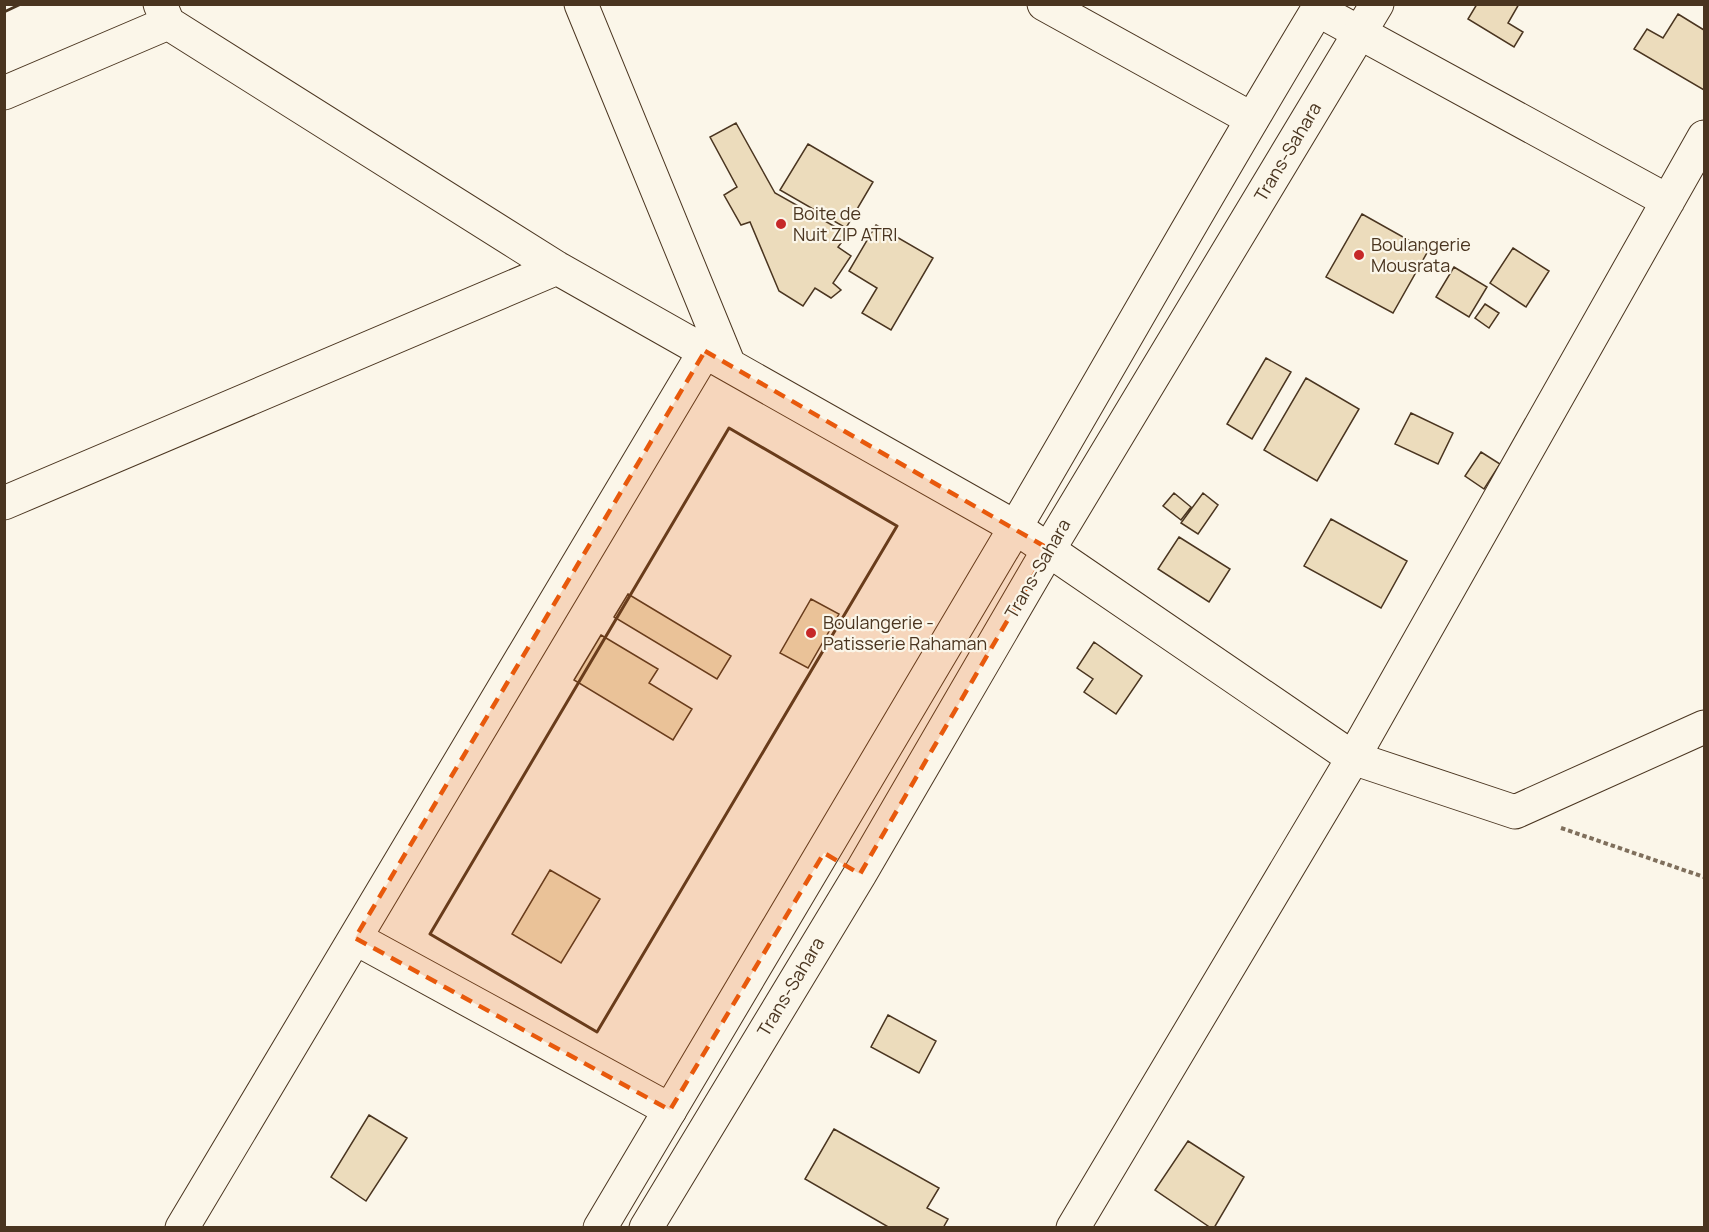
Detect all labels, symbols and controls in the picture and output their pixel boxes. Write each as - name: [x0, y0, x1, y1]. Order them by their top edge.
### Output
- street label: Trans-Sahara: [1248, 97, 1326, 205]
- place label: Boite de Nuit ZIP ATRI: [793, 201, 897, 246]
- marker: Boite de Nuit ZIP ATRI: [774, 217, 788, 231]
- place label: Boulangerie Mousrata: [1371, 232, 1471, 277]
- marker: Boulangerie Mousrata: [1352, 248, 1366, 262]
- street label: Trans-Sahara: [999, 514, 1075, 623]
- place label: Boulangerie - Patisserie Rahaman: [823, 610, 987, 655]
- marker: Boulangerie - Patisserie Rahaman: [804, 626, 818, 640]
- street label: Trans-Sahara: [751, 932, 829, 1040]

